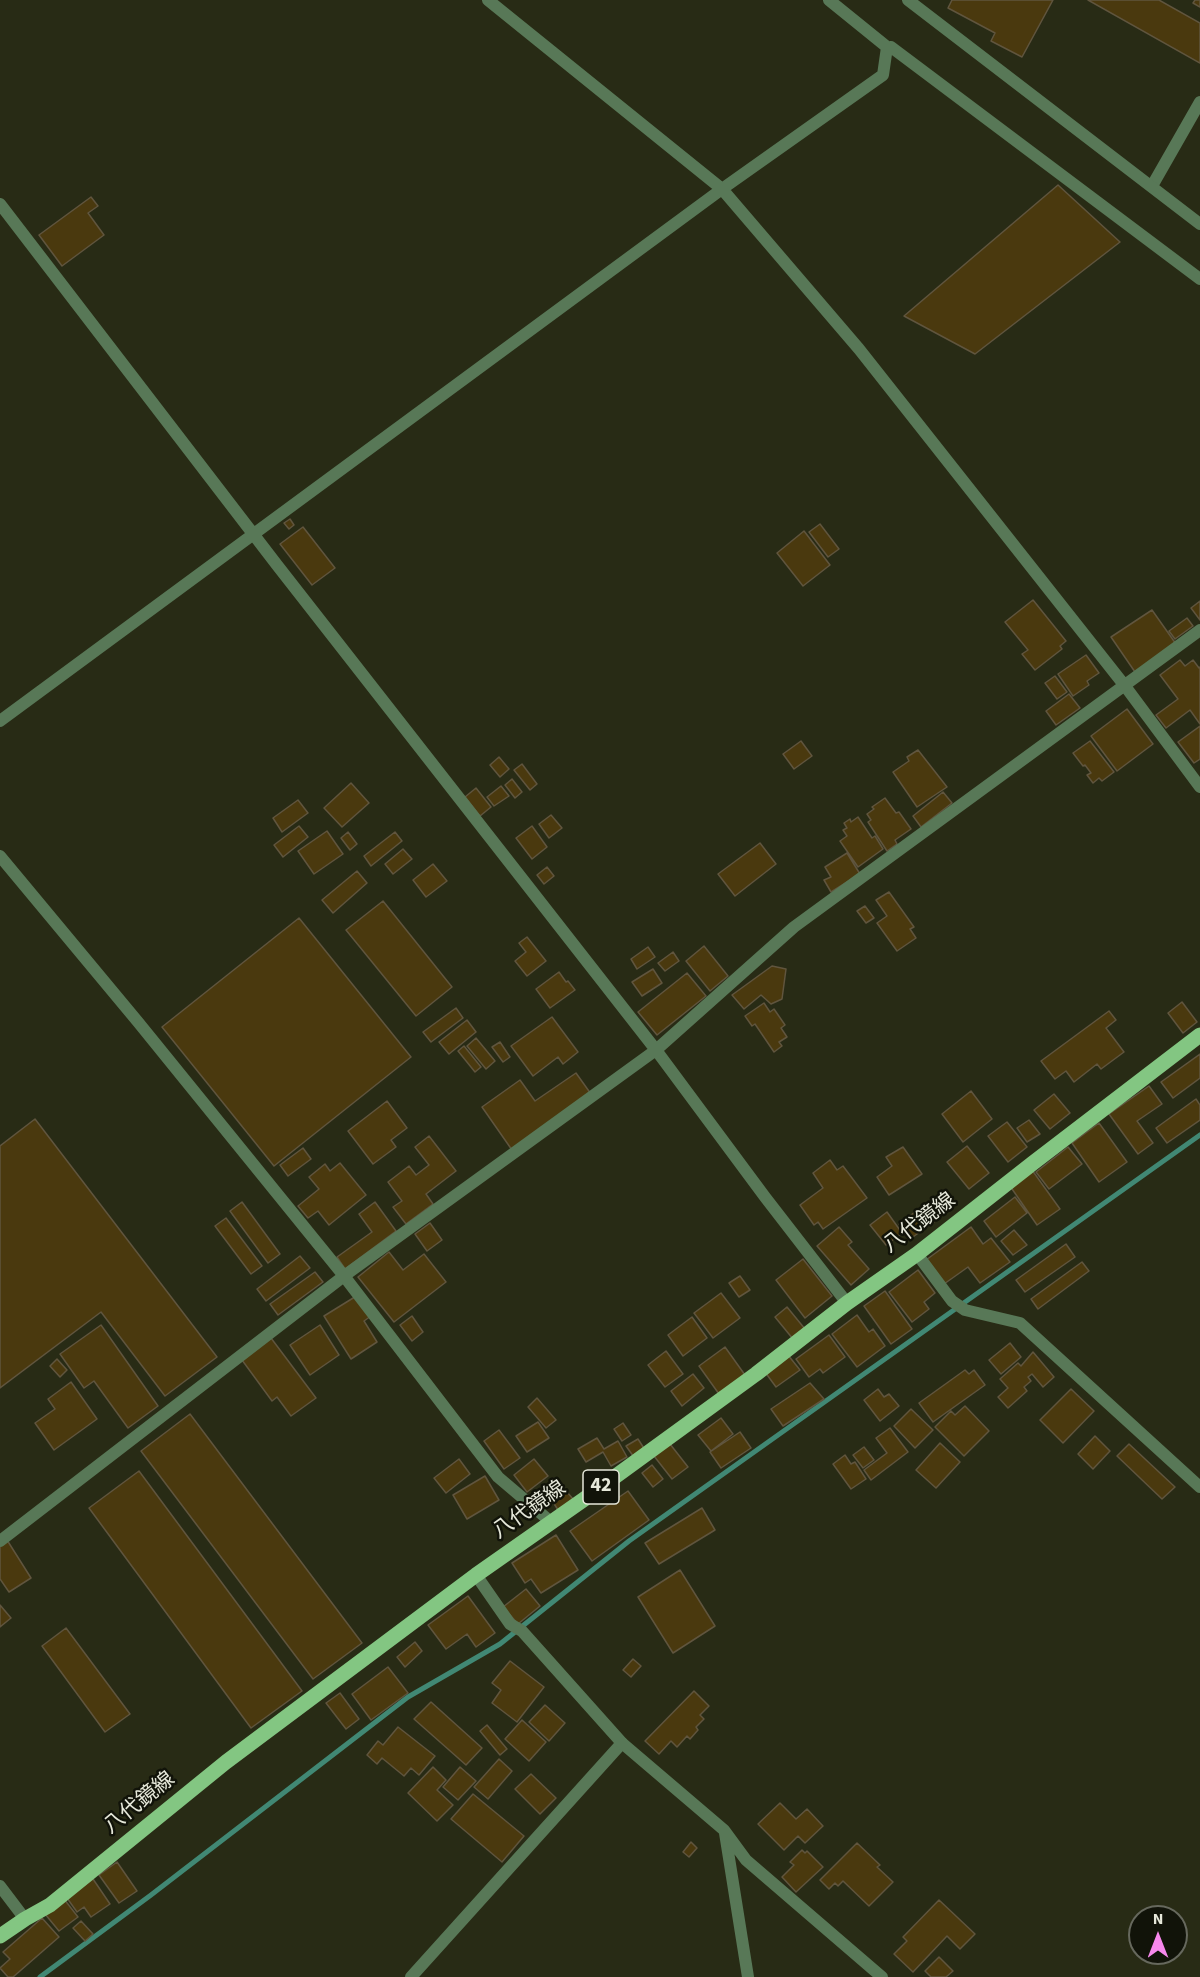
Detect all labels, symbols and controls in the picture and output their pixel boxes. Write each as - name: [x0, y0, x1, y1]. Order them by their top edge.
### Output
- street label: 八代鏡線: [879, 1189, 961, 1259]
- road number: 42: [583, 1470, 619, 1504]
- street label: 八代鏡線: [488, 1477, 572, 1545]
- street label: 八代鏡線: [99, 1768, 181, 1840]
- north arrow: [1128, 1905, 1188, 1965]
- text: N: [1153, 1908, 1163, 1930]

